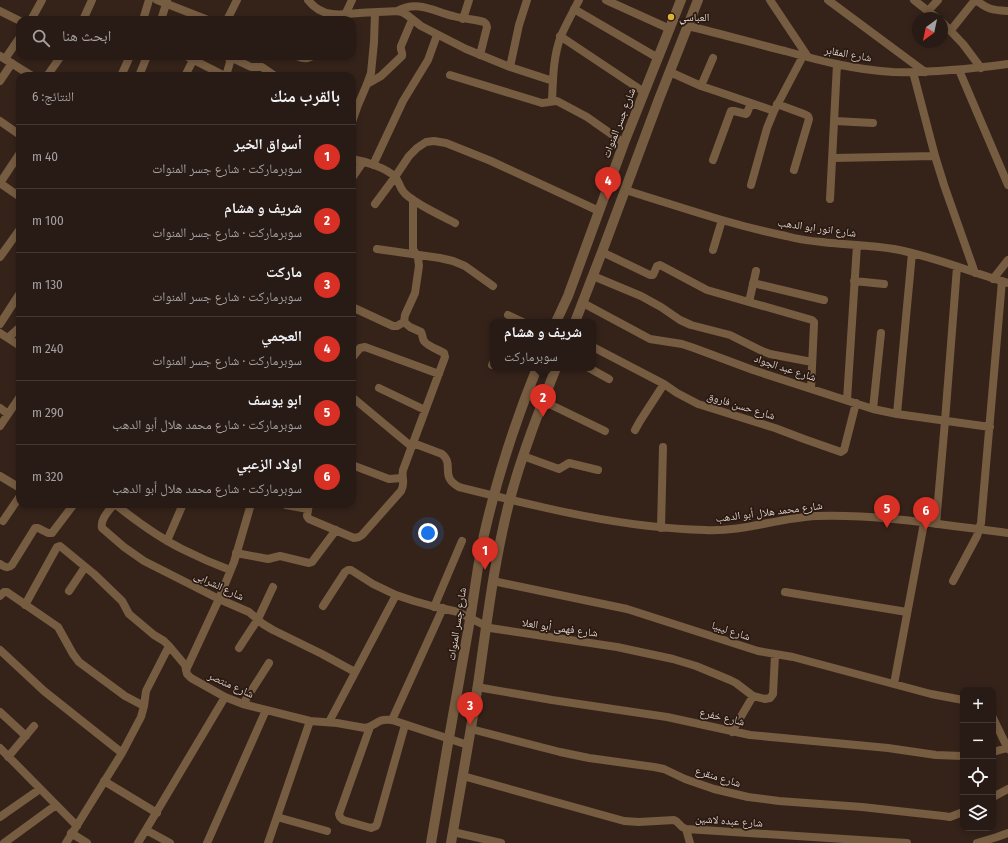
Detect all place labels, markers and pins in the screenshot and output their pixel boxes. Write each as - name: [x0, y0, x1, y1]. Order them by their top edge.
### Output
- place label: العباسي: [679, 11, 709, 25]
- marker: العباسي: [666, 12, 676, 22]
- pin: 4: [595, 167, 621, 200]
- pin: 2: [530, 384, 556, 417]
- pin: 5: [874, 495, 900, 528]
- pin: 6: [913, 497, 939, 530]
- pin: 1: [472, 537, 498, 570]
- pin: 3: [457, 692, 483, 725]

